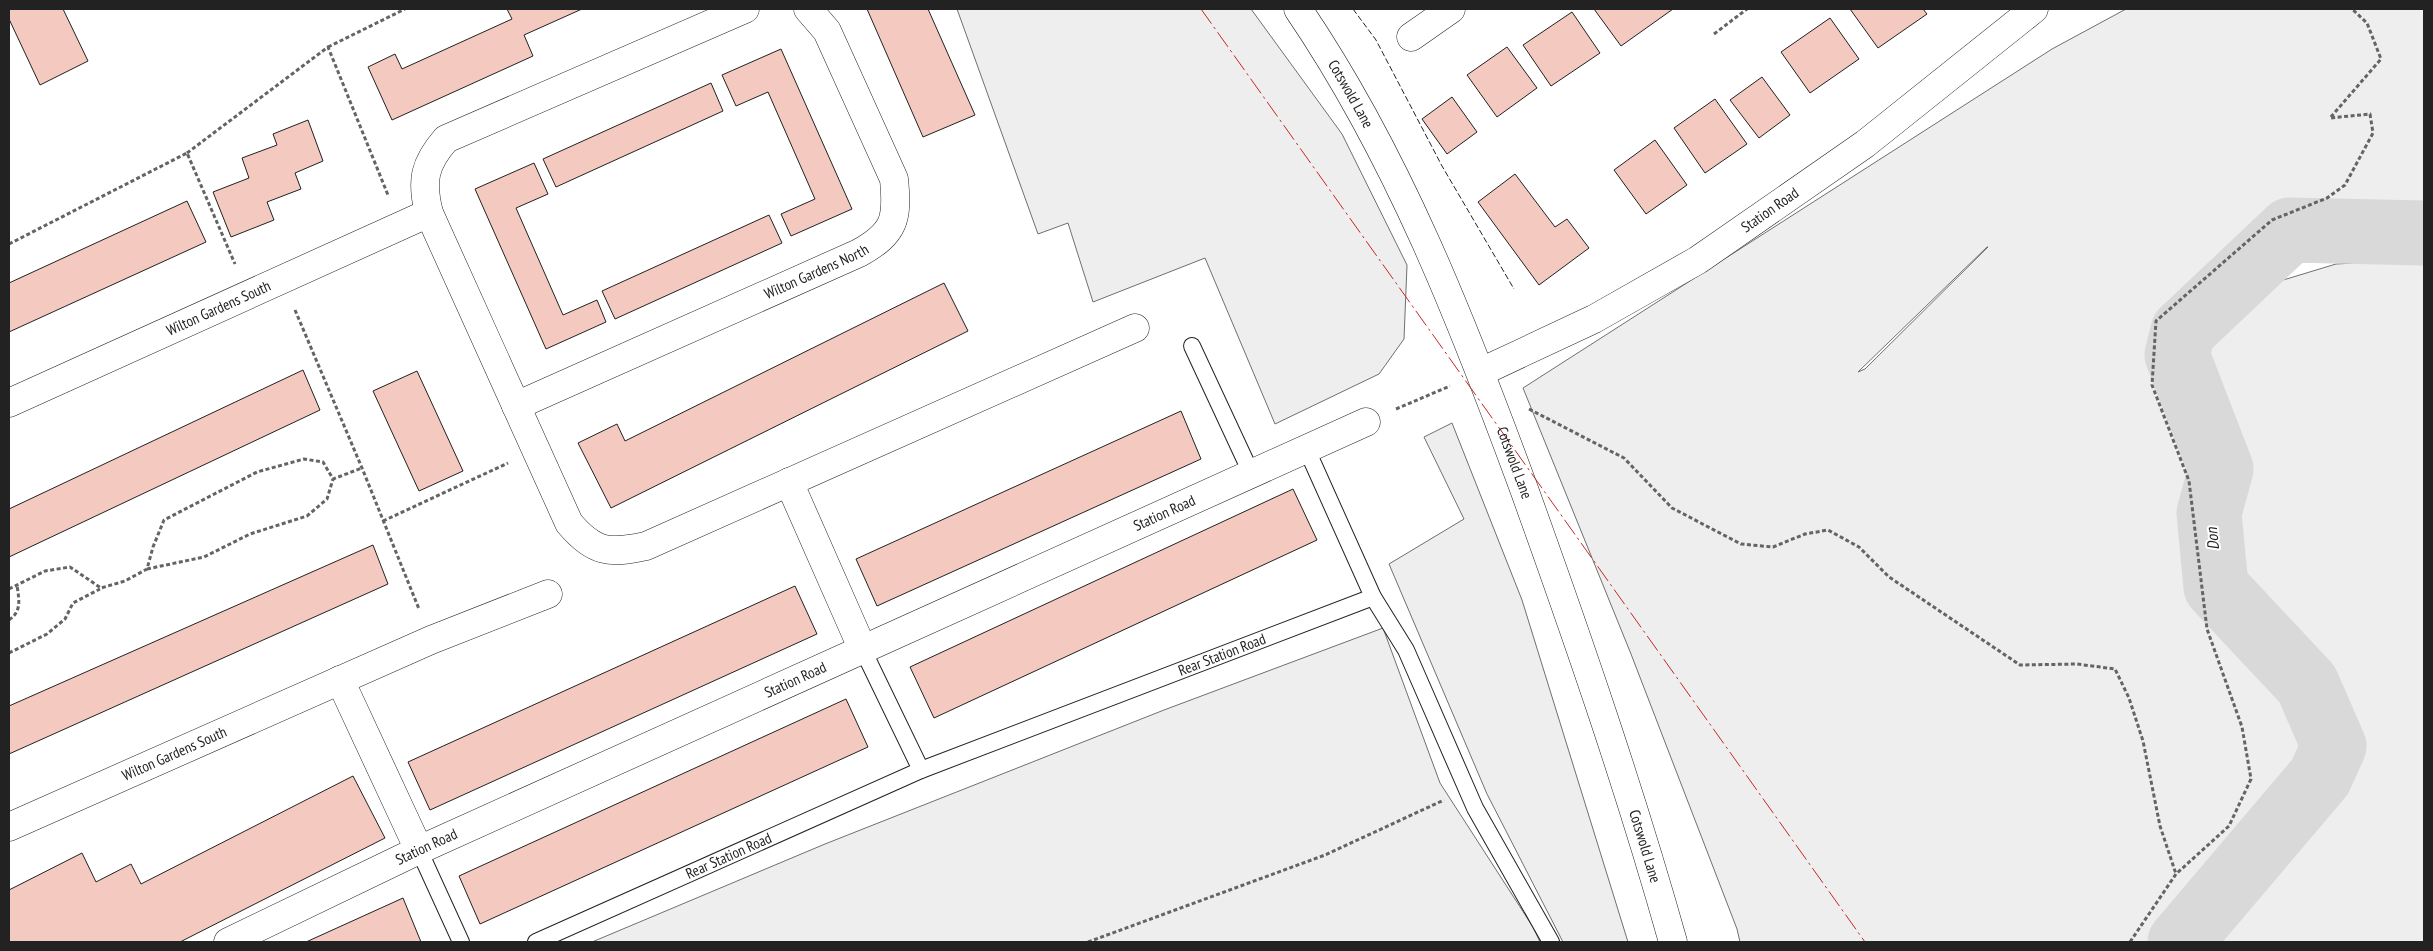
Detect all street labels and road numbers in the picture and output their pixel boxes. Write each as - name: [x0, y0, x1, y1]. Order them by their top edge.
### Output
- street label: Cotswold Lane: [1324, 56, 1378, 131]
- street label: Station Road: [1737, 183, 1802, 236]
- street label: Wilton Gardens North: [761, 239, 872, 303]
- street label: Wilton Gardens South: [163, 276, 273, 340]
- street label: Cotswold Lane: [1493, 424, 1537, 501]
- street label: Station Road: [1130, 490, 1198, 535]
- street label: Rear Station Road: [1175, 629, 1268, 680]
- street label: Station Road: [761, 657, 829, 702]
- street label: Wilton Gardens South: [119, 722, 230, 785]
- street label: Cotswold Lane: [1625, 807, 1665, 885]
- street label: Station Road: [392, 824, 460, 869]
- street label: Rear Station Road: [683, 828, 774, 883]

